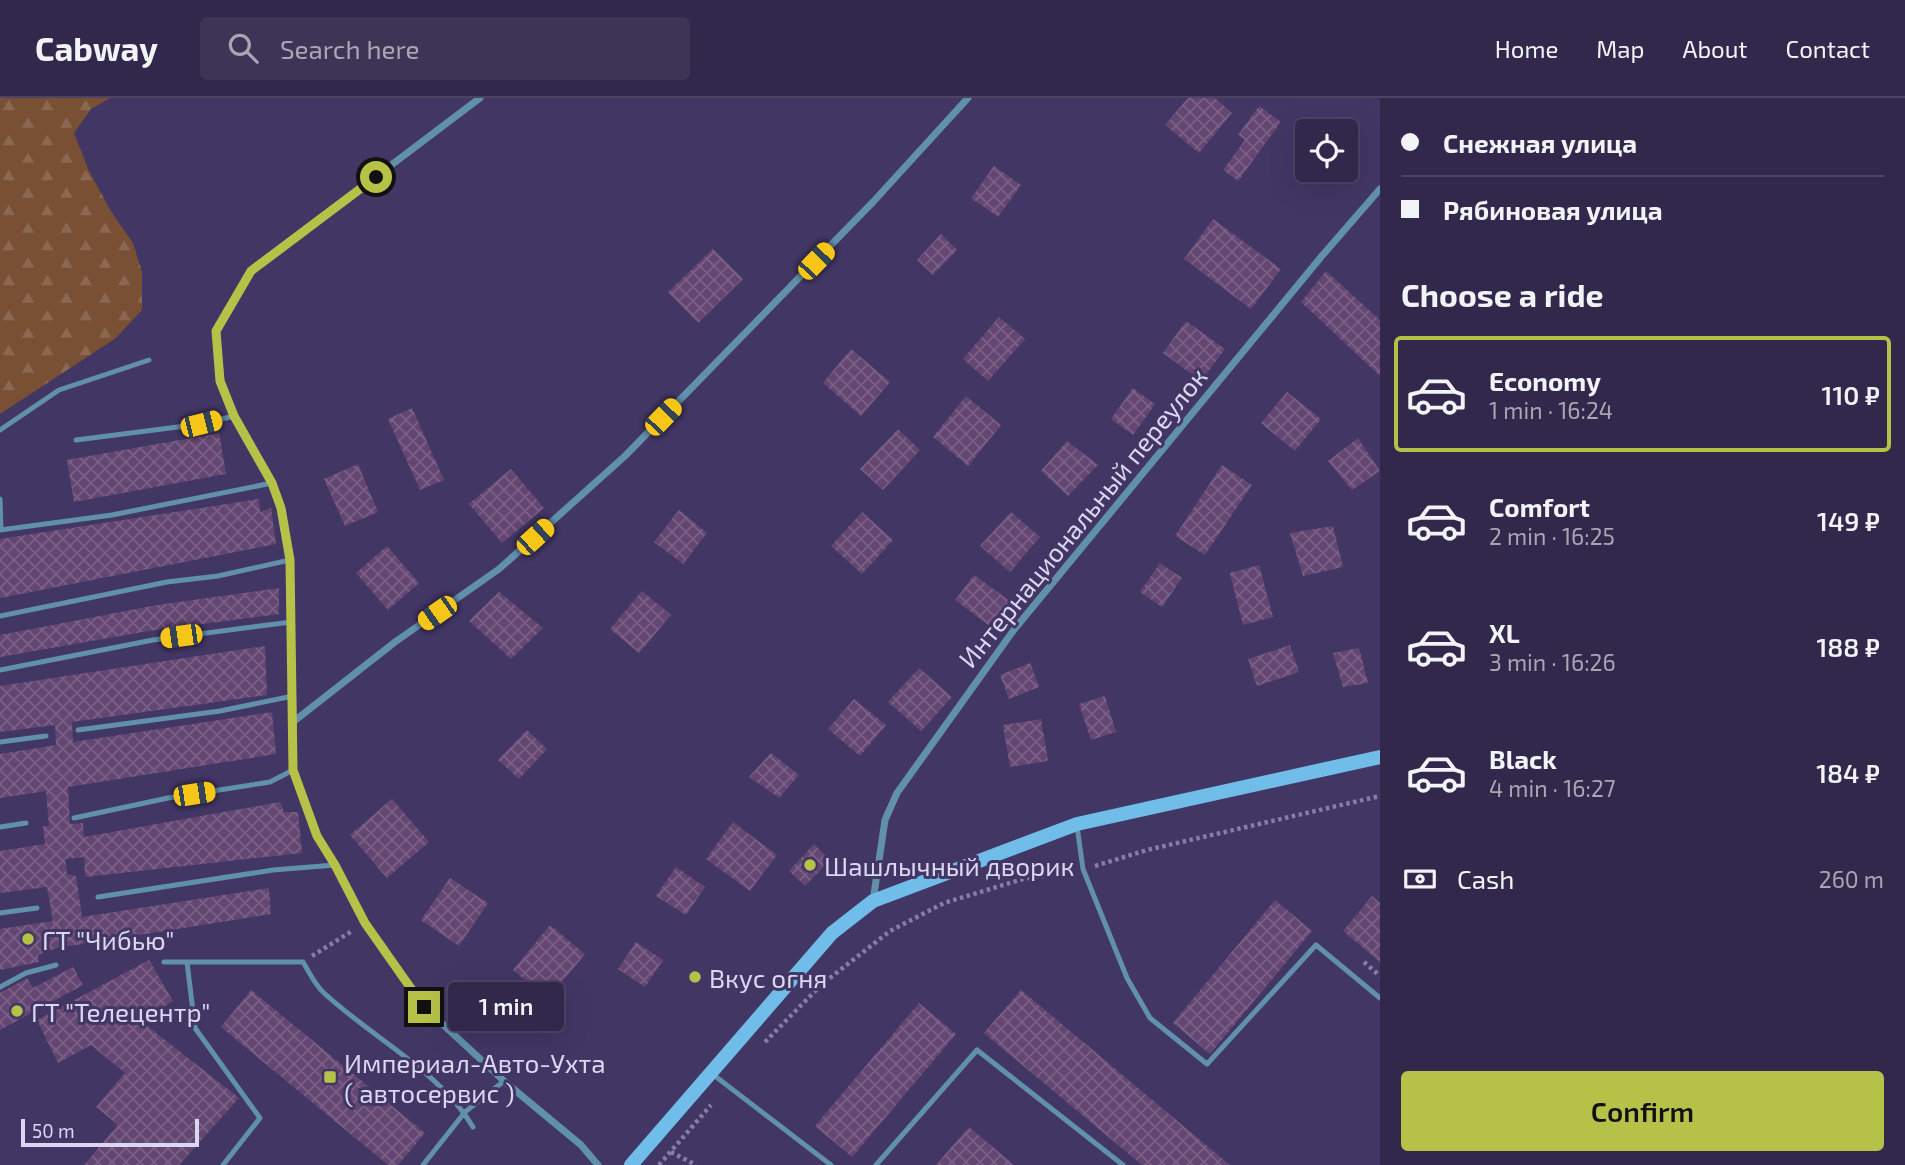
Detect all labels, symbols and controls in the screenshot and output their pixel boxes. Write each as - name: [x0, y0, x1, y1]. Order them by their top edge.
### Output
- search box: [200, 17, 690, 80]
- text: Cabway: [35, 28, 158, 68]
- icon: search: [224, 29, 262, 67]
- text: Search here: [280, 33, 420, 64]
- text: Home: [1495, 34, 1558, 63]
- text: Map: [1596, 34, 1644, 63]
- text: About: [1682, 34, 1748, 63]
- text: Contact: [1786, 34, 1870, 63]
- map controls: [1295, 119, 1358, 182]
- button: locate: [1295, 119, 1358, 182]
- text: Снежная улица: [1443, 127, 1637, 158]
- route start: [360, 161, 392, 193]
- text: Рябиновая улица: [1443, 194, 1663, 225]
- car: [794, 239, 839, 283]
- text: Choose a ride: [1401, 275, 1604, 313]
- street label: Интернациональный переулок: [951, 361, 1213, 674]
- icon: car: [1405, 363, 1468, 426]
- text: Economy: [1489, 365, 1601, 396]
- text: 110 ₽: [1822, 379, 1880, 410]
- car: [641, 395, 686, 439]
- text: 1 min · 16:24: [1489, 396, 1613, 424]
- car: [179, 409, 224, 439]
- icon: car: [1405, 489, 1468, 552]
- text: Comfort: [1489, 491, 1590, 522]
- text: 149 ₽: [1817, 505, 1880, 536]
- car: [513, 515, 558, 559]
- text: 2 min · 16:25: [1489, 522, 1615, 550]
- car: [414, 592, 461, 634]
- icon: car: [1405, 615, 1468, 678]
- text: XL: [1489, 617, 1520, 648]
- car: [159, 623, 204, 649]
- text: 188 ₽: [1816, 631, 1880, 662]
- text: 3 min · 16:26: [1489, 648, 1616, 676]
- icon: car: [1405, 741, 1468, 804]
- text: Black: [1489, 743, 1557, 774]
- text: 184 ₽: [1816, 757, 1880, 788]
- text: 4 min · 16:27: [1489, 774, 1616, 802]
- car: [172, 780, 217, 808]
- place label: Шашлычный дворик: [824, 850, 1074, 881]
- marker: Шашлычный дворик: [802, 857, 818, 873]
- icon: cash: [1401, 860, 1439, 898]
- text: Cash: [1457, 863, 1514, 894]
- text: 260 m: [1819, 865, 1884, 893]
- place label: ГТ "Чибью": [42, 924, 175, 955]
- marker: ГТ "Чибью": [20, 931, 36, 947]
- place label: Вкус огня: [709, 962, 827, 994]
- marker: Вкус огня: [687, 969, 703, 985]
- callout: 1 min: [448, 982, 564, 1032]
- route end: [408, 991, 440, 1023]
- text: 1 min: [479, 992, 533, 1020]
- place label: ГТ "Телецентр": [31, 996, 210, 1027]
- marker: ГТ "Телецентр": [9, 1003, 25, 1019]
- place label: Империал-Авто-Ухта ( автосервис ): [344, 1047, 606, 1108]
- marker: Империал-Авто-Ухта ( автосервис ): [322, 1069, 338, 1085]
- button: Confirm: [1401, 1071, 1884, 1151]
- scale bar: [21, 1116, 200, 1148]
- text: 50 m: [32, 1119, 75, 1142]

